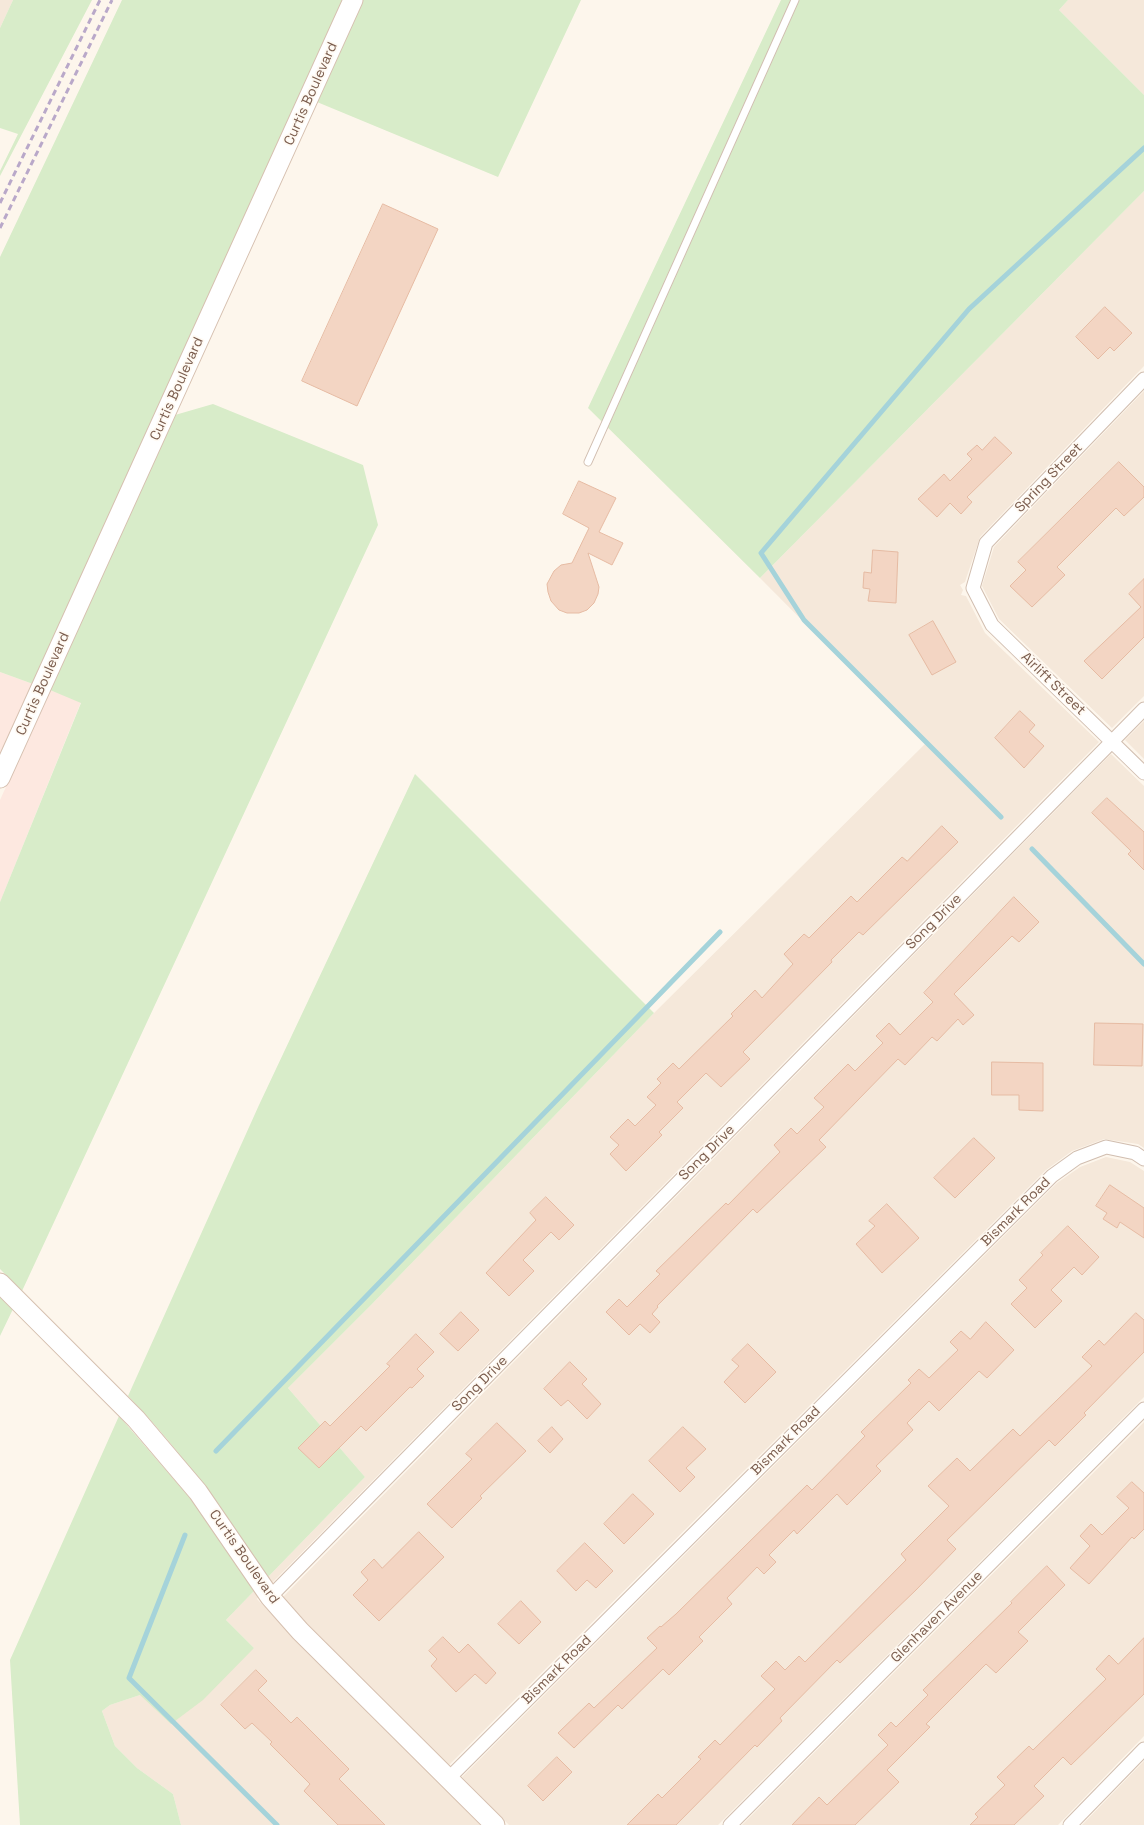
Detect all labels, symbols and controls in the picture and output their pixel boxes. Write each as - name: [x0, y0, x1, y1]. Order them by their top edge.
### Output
- street label: Curtis Boulevard: [281, 40, 341, 148]
- street label: Curtis Boulevard: [147, 335, 207, 443]
- street label: Spring Street: [1012, 440, 1086, 516]
- street label: Curtis Boulevard: [13, 630, 73, 738]
- street label: Airlift Street: [1017, 649, 1089, 719]
- street label: Song Drive: [903, 891, 965, 953]
- street label: Song Drive: [676, 1122, 738, 1184]
- street label: Bismark Road: [978, 1174, 1054, 1250]
- street label: Song Drive: [449, 1353, 511, 1415]
- street label: Bismark Road: [748, 1403, 824, 1479]
- street label: Curtis Boulevard: [205, 1507, 283, 1607]
- street label: Glenhaven Avenue: [888, 1568, 986, 1666]
- street label: Bismark Road: [519, 1632, 595, 1708]

